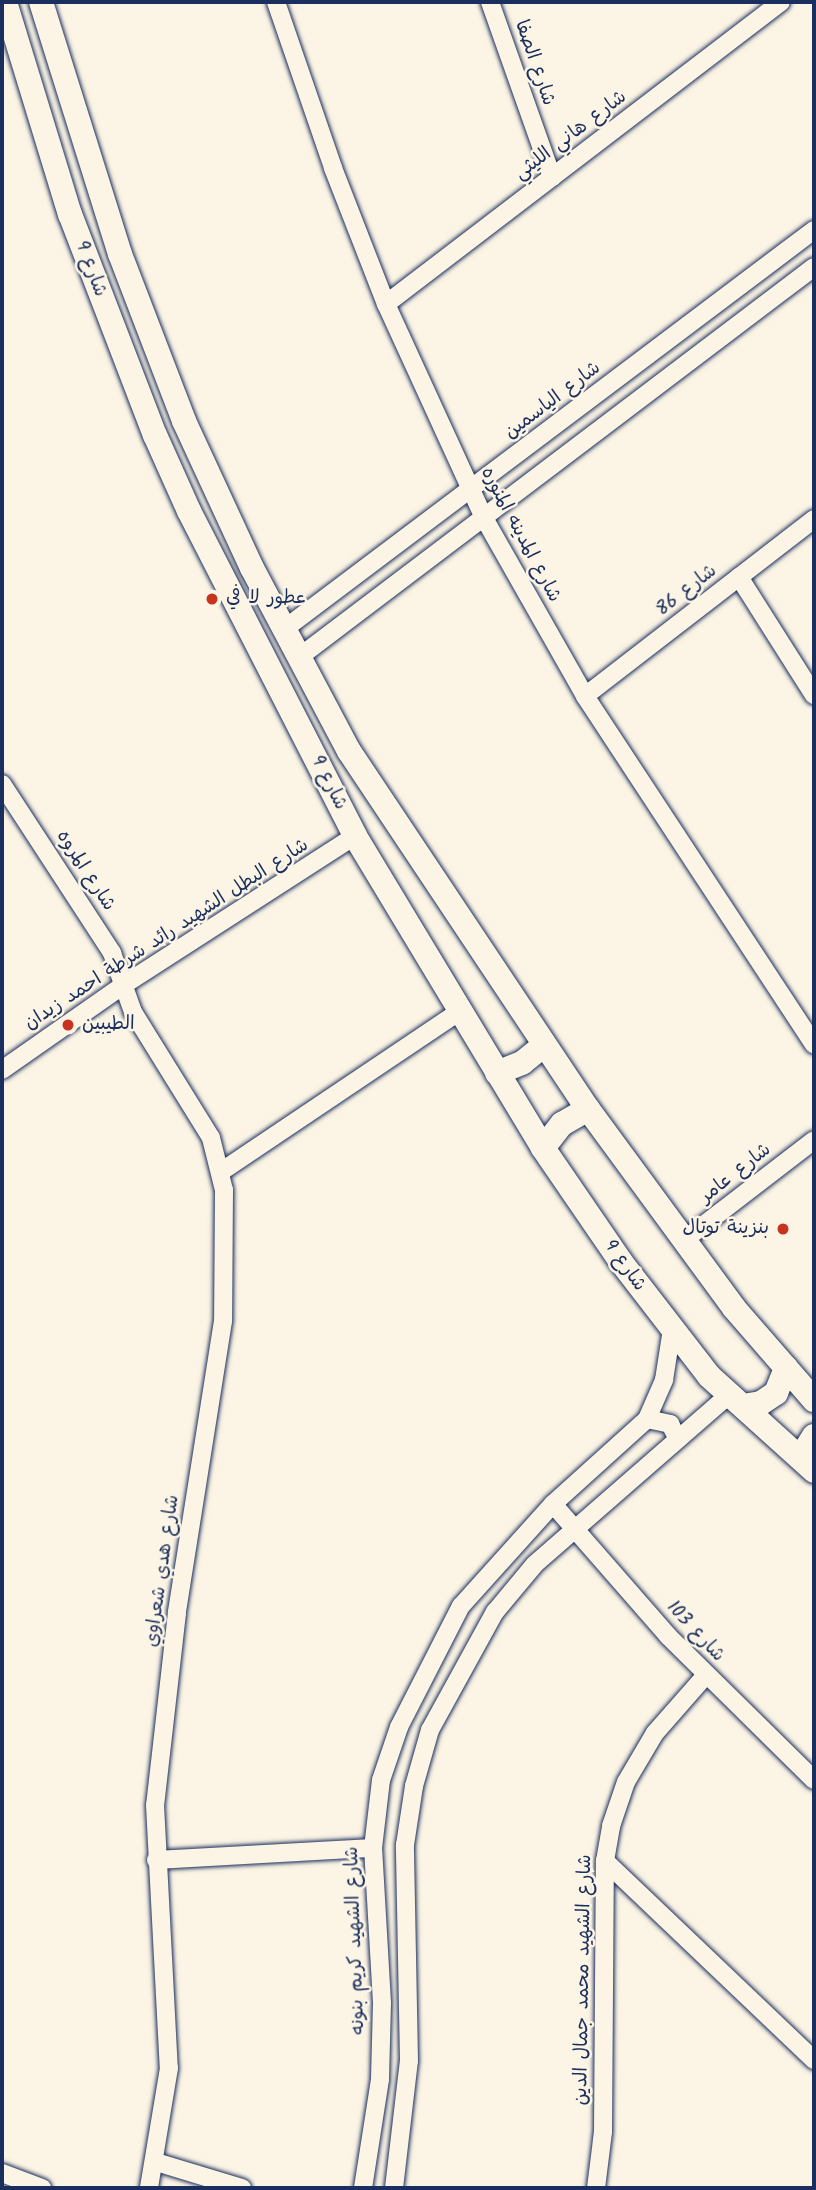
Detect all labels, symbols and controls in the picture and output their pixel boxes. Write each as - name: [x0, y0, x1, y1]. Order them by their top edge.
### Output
- street label: شارع الصفا: [509, 17, 559, 109]
- street label: شارع هاني الليثي: [510, 86, 632, 186]
- street label: شارع 9: [69, 238, 111, 300]
- street label: شارع الياسمين: [500, 357, 606, 445]
- street label: شارع المدينه المنوره: [475, 464, 565, 606]
- street label: شارع 86: [652, 560, 722, 622]
- place label: عطور لا في: [226, 588, 307, 610]
- marker: عطور لا في: [204, 591, 220, 607]
- street label: شارع 9: [305, 752, 351, 814]
- street label: شارع المروه: [51, 826, 119, 916]
- street label: شارع البطل الشهيد رائد شرطة احمد زيدان: [21, 834, 313, 1036]
- place label: الطيبين: [82, 1014, 135, 1036]
- marker: الطيبين: [60, 1017, 76, 1033]
- street label: شارع عامر: [696, 1139, 776, 1209]
- place label: بنزينة توتال: [682, 1218, 769, 1240]
- marker: بنزينة توتال: [775, 1221, 791, 1237]
- street label: شارع 9: [598, 1236, 650, 1296]
- street label: شارع هدي شعراوي: [141, 1493, 185, 1649]
- street label: شارع 103: [661, 1597, 729, 1667]
- street label: شارع الشهيد كريم بنونه: [341, 1846, 371, 2036]
- street label: شارع الشهيد محمد جمال الدين: [570, 1854, 598, 2106]

